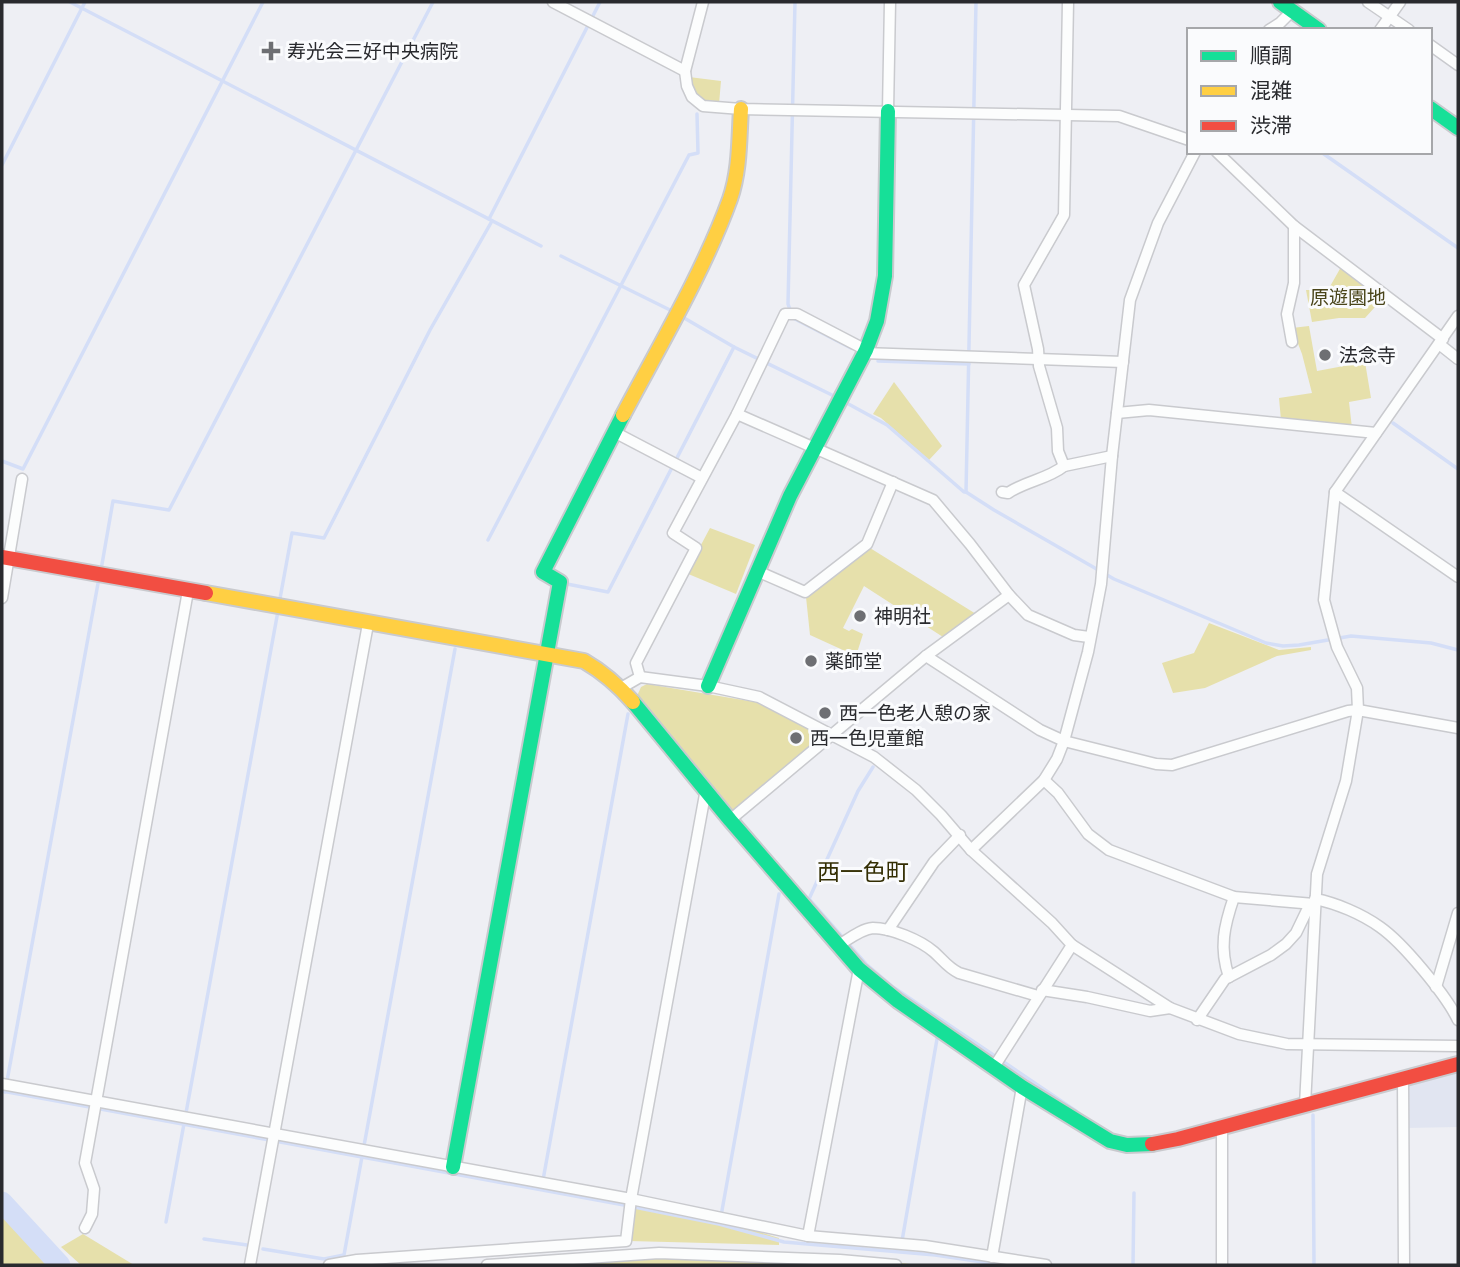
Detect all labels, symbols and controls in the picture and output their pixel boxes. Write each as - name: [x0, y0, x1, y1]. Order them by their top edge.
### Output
- legend: [1187, 28, 1432, 154]
- place label: 寿光会三好中央病院: [287, 39, 458, 62]
- marker: 寿光会三好中央病院: [261, 41, 281, 61]
- text: 順調: [1250, 42, 1292, 67]
- text: 混雑: [1250, 77, 1292, 102]
- text: 渋滞: [1250, 112, 1292, 137]
- park label: 原遊園地: [1310, 285, 1386, 308]
- place label: 法念寺: [1339, 343, 1396, 366]
- marker: 法念寺: [1317, 347, 1333, 363]
- place label: 神明社: [874, 604, 931, 627]
- marker: 神明社: [852, 608, 868, 624]
- place label: 薬師堂: [825, 649, 882, 672]
- marker: 薬師堂: [803, 653, 819, 669]
- place label: 西一色老人憩の家: [839, 701, 991, 724]
- marker: 西一色老人憩の家: [817, 705, 833, 721]
- place label: 西一色児童館: [810, 726, 924, 749]
- marker: 西一色児童館: [788, 730, 804, 746]
- district label: 西一色町: [817, 857, 909, 885]

